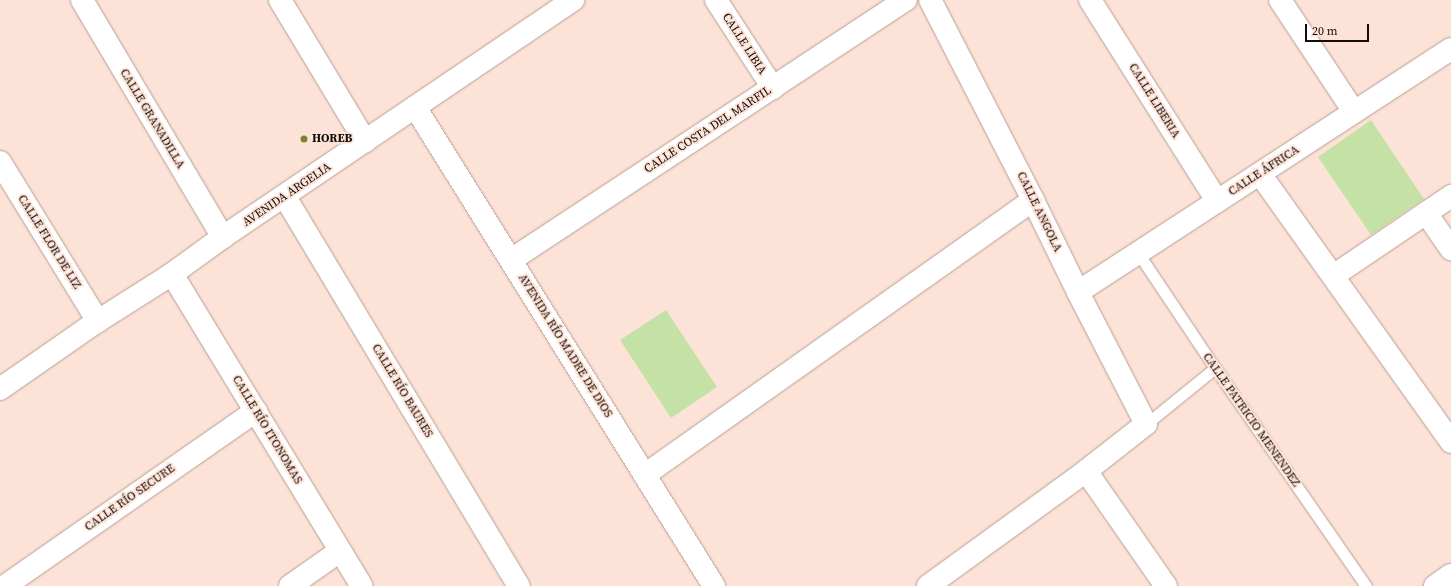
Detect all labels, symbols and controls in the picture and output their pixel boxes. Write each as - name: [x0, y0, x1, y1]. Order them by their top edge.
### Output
- street label: CALLE LIBIA: [719, 11, 769, 77]
- scale bar: [1307, 16, 1371, 42]
- text: 20 m: [1312, 23, 1338, 39]
- street label: CALLE LIBERIA: [1125, 61, 1183, 141]
- street label: CALLE GRANADILLA: [116, 66, 188, 172]
- street label: CALLE COSTA DEL MARFIL: [642, 83, 774, 177]
- place label: HOREB: [312, 132, 352, 146]
- marker: HOREB: [299, 134, 309, 144]
- street label: CALLE ÁFRICA: [1226, 143, 1302, 199]
- street label: AVENIDA ARGELIA: [240, 160, 334, 230]
- street label: CALLE ANGOLA: [1013, 170, 1065, 254]
- street label: CALLE FLOR DE LIZ: [14, 192, 84, 292]
- street label: AVENIDA RÍO MADRE DE DIOS: [515, 272, 615, 420]
- street label: CALLE RÍO BAURES: [368, 342, 436, 440]
- street label: CALLE PATRICIO MENENDEZ: [1199, 350, 1303, 490]
- street label: CALLE RÍO ITONOMAS: [229, 373, 305, 487]
- street label: CALLE RÍO SECURE: [82, 461, 178, 535]

